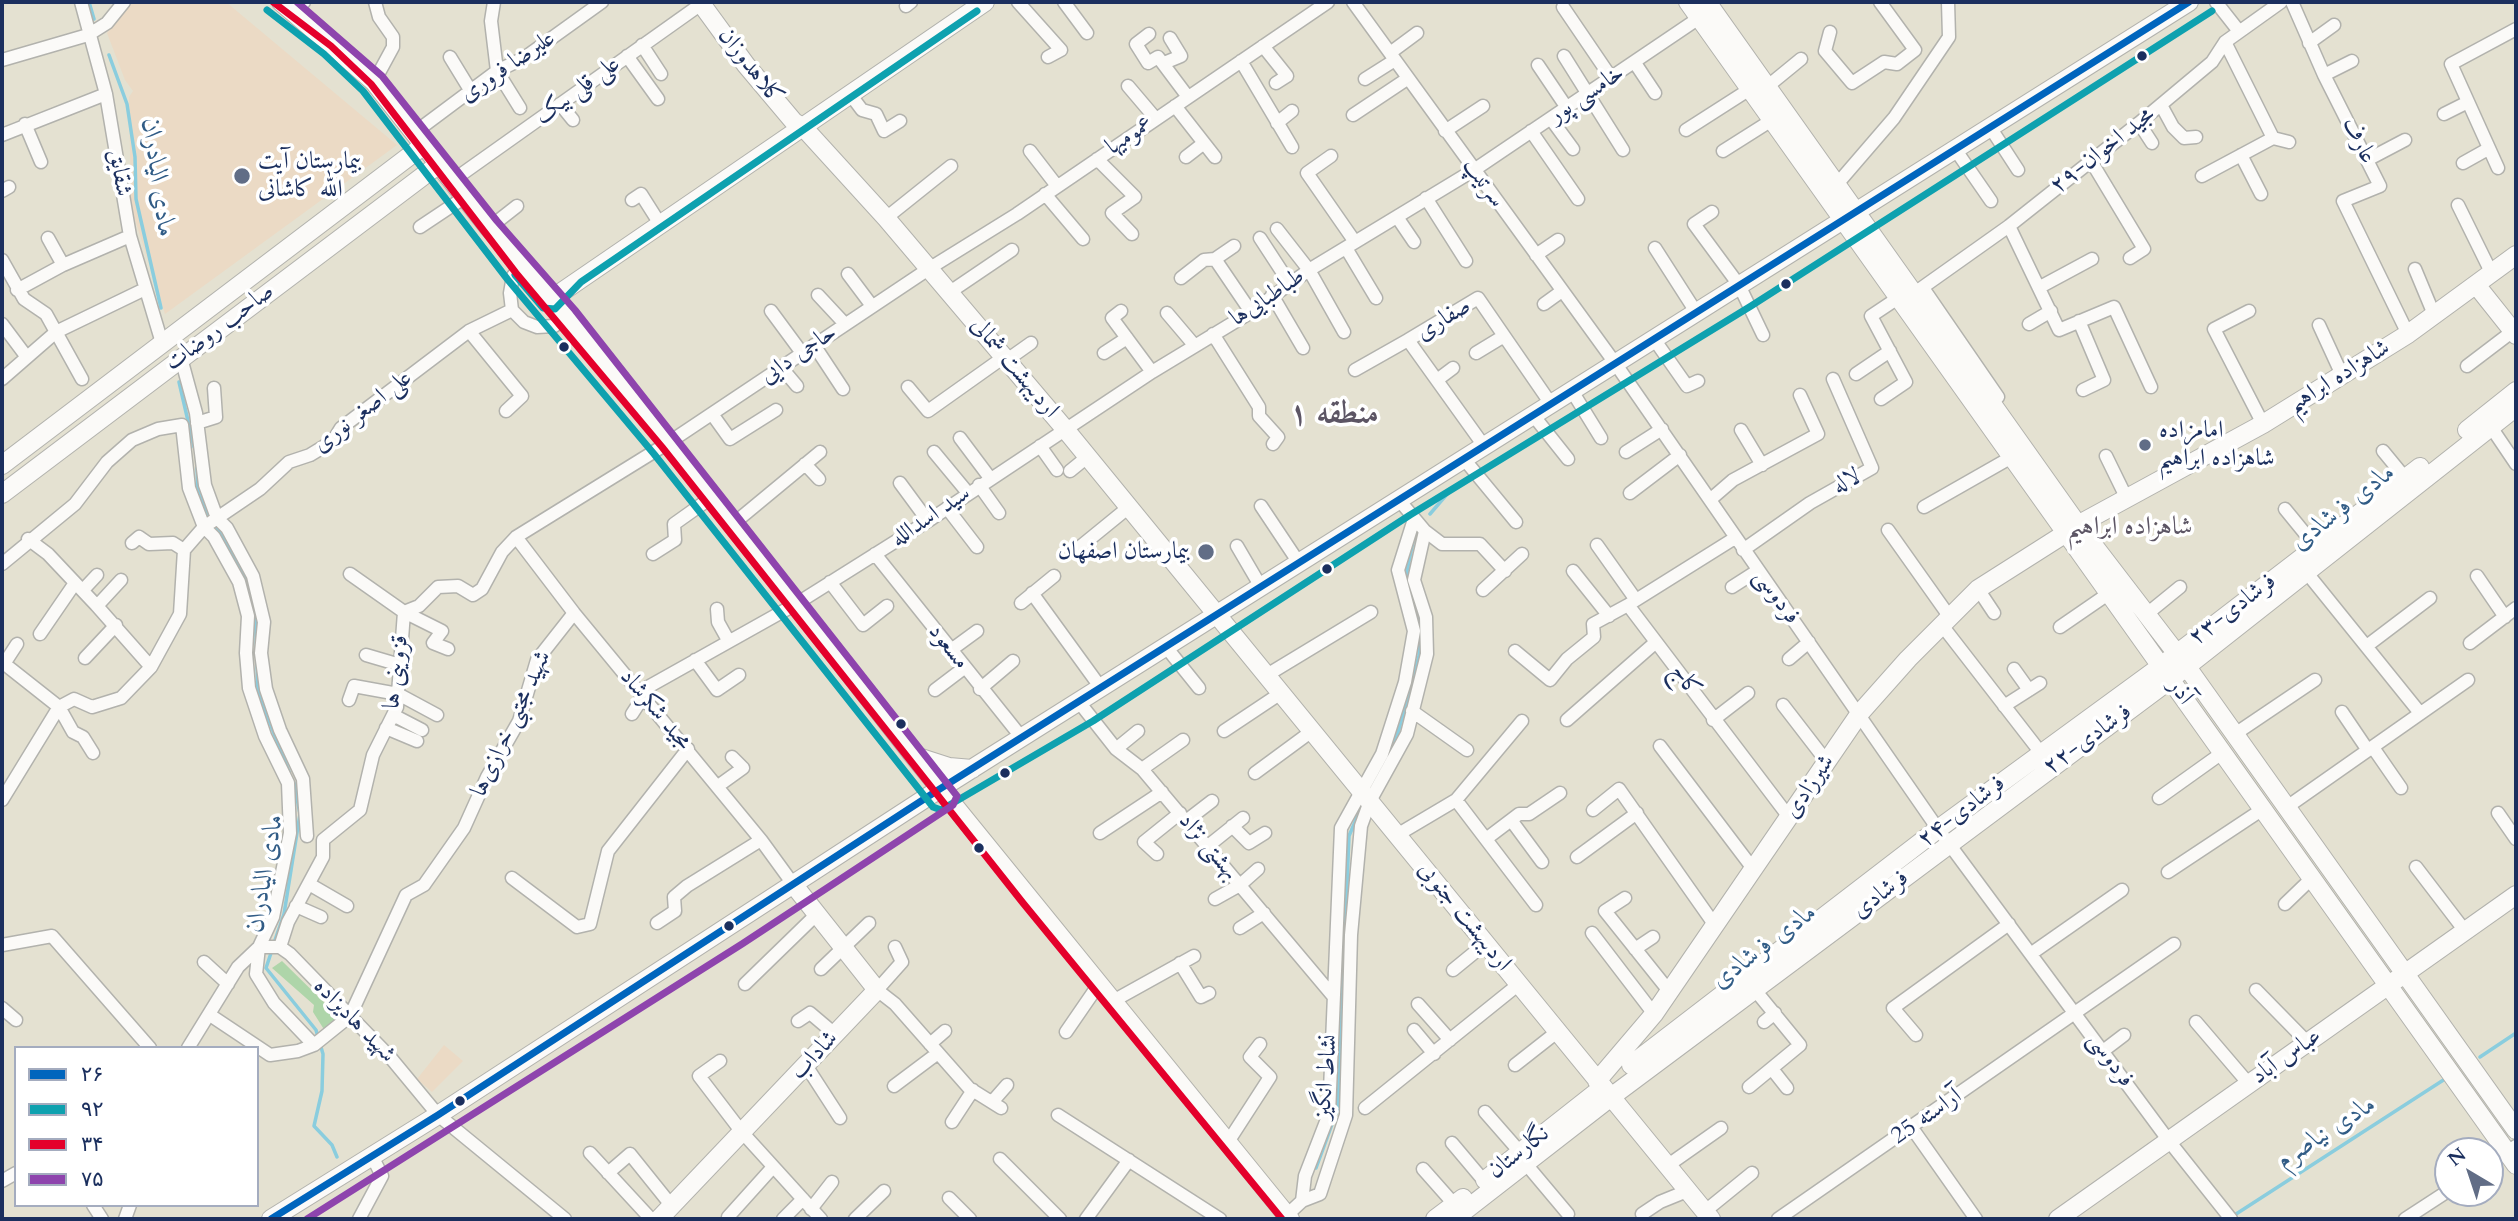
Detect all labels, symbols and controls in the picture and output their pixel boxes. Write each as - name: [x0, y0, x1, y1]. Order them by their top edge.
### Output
- street label: کلاهدوزان: [711, 23, 789, 111]
- street label: علیرضا فروری: [455, 25, 561, 109]
- unlabelled marker: [2135, 49, 2149, 63]
- street label: علی قلی بیک: [530, 50, 626, 132]
- street label: خامسی پور: [1544, 59, 1630, 131]
- street label: ۲۹-مجید اخوان: [2045, 101, 2161, 201]
- street label: عمومیها: [1101, 110, 1159, 162]
- street label: عارف: [2334, 113, 2382, 169]
- water label: مادی الیادران: [133, 116, 181, 240]
- street label: شقایق: [101, 147, 137, 199]
- place label: بیمارستان آیت الله کاشانی: [258, 148, 361, 204]
- street label: سرتیپ: [1455, 152, 1511, 214]
- marker: بیمارستان آیت الله کاشانی: [232, 166, 252, 186]
- street label: طباطبایی‌ها: [1225, 263, 1311, 333]
- unlabelled marker: [1779, 277, 1793, 291]
- street label: صاحب روضات: [160, 278, 280, 378]
- street label: صفاری: [1411, 292, 1477, 348]
- street label: اردیبهشت شمالی: [963, 312, 1065, 424]
- street label: حاجی دایی: [755, 319, 843, 391]
- street label: شاهزاده ابراهیم: [2282, 334, 2396, 420]
- unlabelled marker: [557, 340, 571, 354]
- street label: علی اصغر نوری: [308, 364, 418, 460]
- district label: منطقه ۱: [1289, 397, 1379, 435]
- place label: امامزاده شاهزاده ابراهیم: [2159, 417, 2275, 473]
- marker: امامزاده شاهزاده ابراهیم: [2137, 437, 2153, 453]
- water label: مادی فرشادی: [2286, 458, 2402, 558]
- street label: لاله: [1828, 462, 1866, 502]
- street label: سید اسدالله: [886, 480, 976, 554]
- district label: شاهزاده ابراهیم: [2067, 512, 2193, 544]
- place label: بیمارستان اصفهان: [1058, 538, 1190, 566]
- marker: بیمارستان اصفهان: [1196, 542, 1216, 562]
- unlabelled marker: [1320, 562, 1334, 576]
- street label: فردوسی: [1746, 564, 1806, 630]
- street label: ۲۳-فرشادی: [2183, 568, 2283, 652]
- street label: مسعود: [921, 618, 975, 676]
- street label: قزوینی ها: [378, 633, 416, 711]
- street label: شهید مجتبی خرازی‌ها: [466, 646, 558, 802]
- street label: کاج: [1663, 659, 1707, 703]
- street label: مجید شکرشاد: [613, 663, 697, 757]
- street label: آذر: [2161, 673, 2199, 711]
- street label: ۲۲-فرشادی: [2038, 698, 2138, 782]
- unlabelled marker: [894, 717, 908, 731]
- street label: شیرزادی: [1778, 750, 1842, 824]
- unlabelled marker: [998, 766, 1012, 780]
- street label: ۲۴-فرشادی: [1912, 770, 2012, 854]
- street label: بهشتی نژاد: [1171, 807, 1245, 887]
- water label: مادی الیادران: [240, 811, 292, 935]
- unlabelled marker: [972, 841, 986, 855]
- street label: اردیبهشت جنوبی: [1411, 856, 1517, 978]
- street label: فرشادی: [1847, 864, 1915, 926]
- water label: مادی فرشادی: [1706, 897, 1824, 997]
- unlabelled marker: [722, 919, 736, 933]
- street label: شهید هادیزاده: [307, 973, 401, 1069]
- street label: عباس آباد: [2246, 1023, 2328, 1091]
- street label: شاداب: [785, 1025, 845, 1087]
- street label: فردوسی: [2080, 1027, 2140, 1093]
- street label: نشاط انگیز: [1309, 1033, 1345, 1121]
- legend: [14, 1046, 259, 1207]
- text: ۲۶: [81, 1060, 104, 1089]
- street label: آراسته 25: [1886, 1082, 1968, 1152]
- water label: مادی نیاصرم: [2271, 1089, 2383, 1177]
- unlabelled marker: [453, 1094, 467, 1108]
- text: ۹۲: [81, 1095, 104, 1124]
- street label: نگارستان: [1483, 1120, 1555, 1186]
- text: ۳۴: [81, 1130, 104, 1159]
- north arrow: [2434, 1137, 2504, 1207]
- text: N: [2442, 1142, 2472, 1173]
- text: ۷۵: [81, 1165, 104, 1194]

